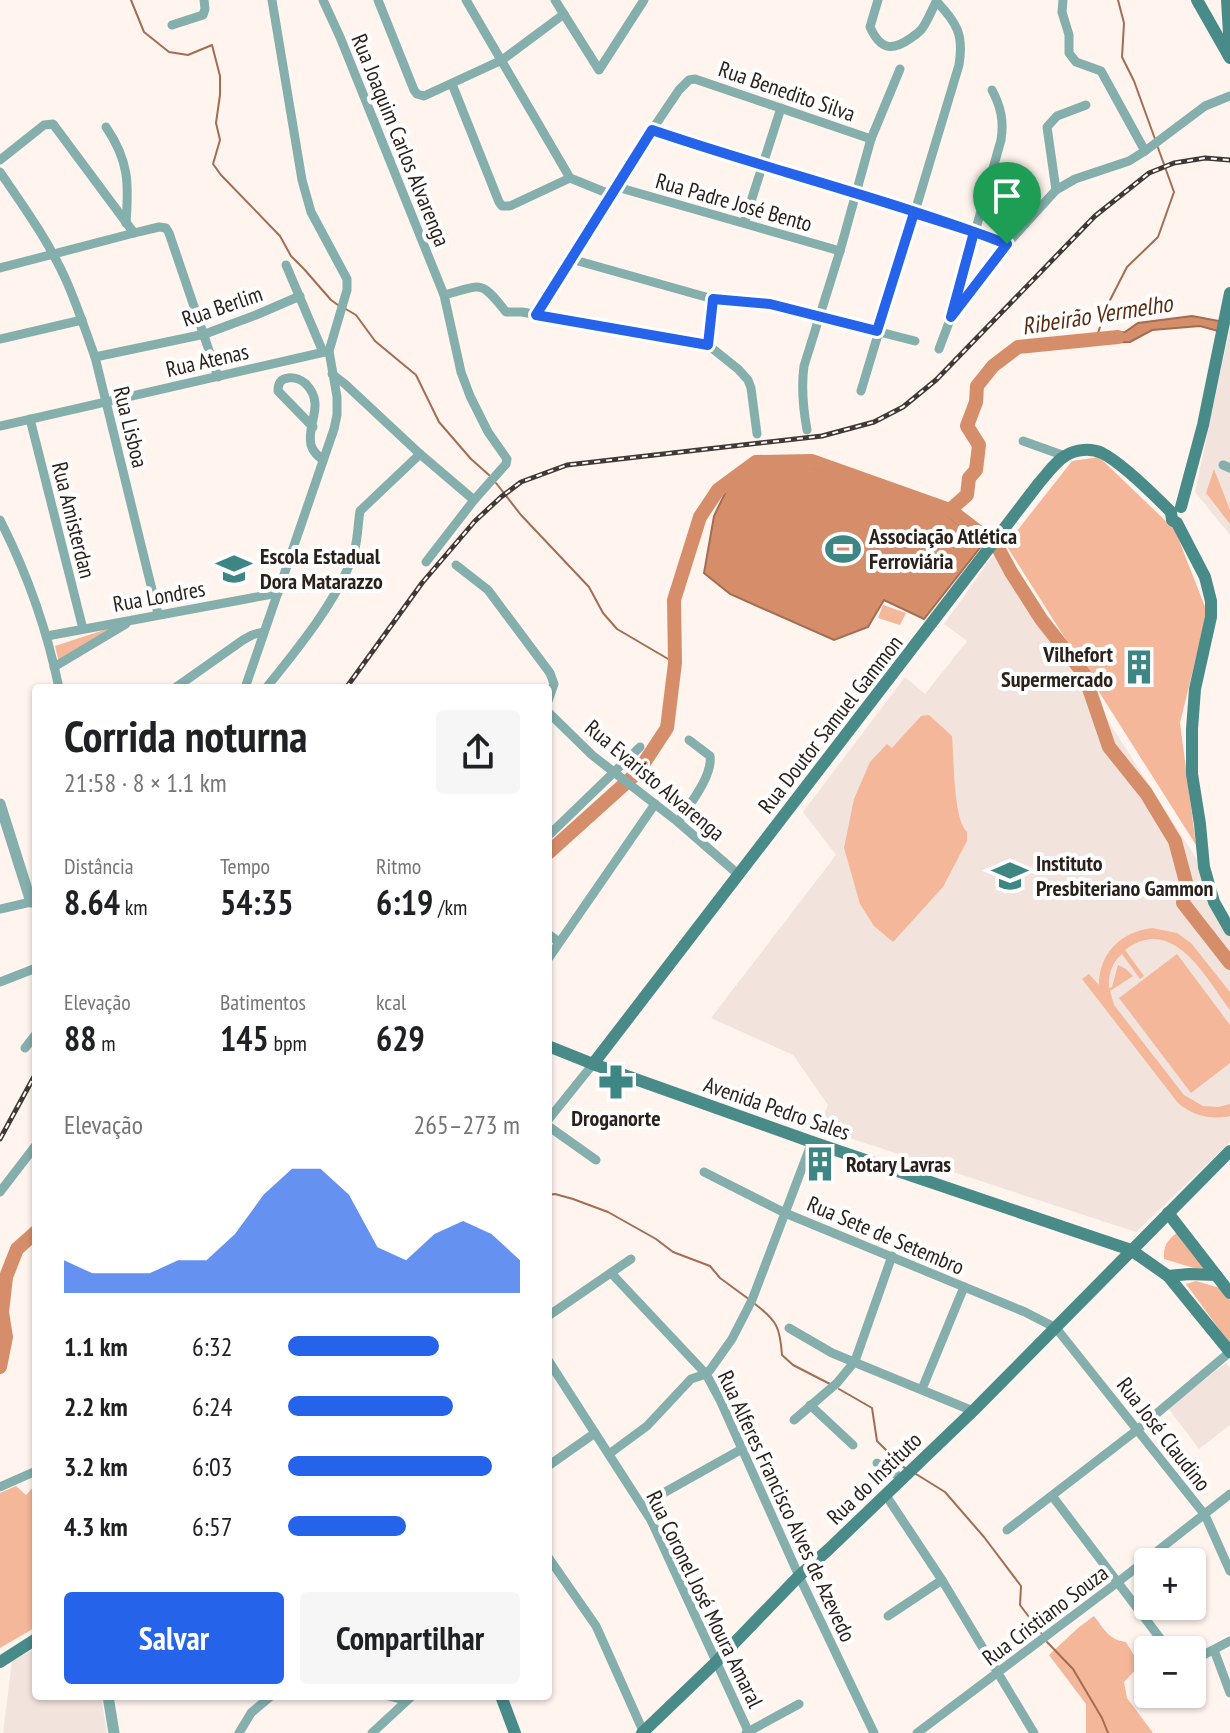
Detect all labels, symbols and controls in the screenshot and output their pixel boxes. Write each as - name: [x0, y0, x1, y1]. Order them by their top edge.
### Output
- street label: Rua Joaquim Carlos Alvarenga: [346, 30, 456, 250]
- street label: Rua Benedito Silva: [715, 55, 859, 127]
- pin: [973, 162, 1041, 244]
- street label: Rua Padre José Bento: [653, 166, 815, 238]
- icon: arrive: [985, 174, 1029, 218]
- street label: Rua Berlim: [178, 279, 266, 333]
- water label: Ribeirão Vermelho: [1020, 287, 1176, 342]
- street label: Rua Atenas: [163, 337, 251, 383]
- street label: Rua Lisboa: [107, 383, 155, 471]
- street label: Rua Amisterdan: [46, 459, 102, 581]
- place label: Associação Atlética Ferroviária: [868, 522, 1017, 575]
- sports icon: Associação Atlética Ferroviária: [824, 530, 862, 568]
- place label: Escola Estadual Dora Matarazzo: [260, 542, 383, 595]
- school or university icon: Escola Estadual Dora Matarazzo: [215, 550, 253, 588]
- street label: Rua Londres: [111, 574, 207, 618]
- street label: Rua Doutor Samuel Gammon: [752, 629, 908, 819]
- place label: Vilhefort Supermercado: [1001, 640, 1114, 693]
- building icon: Vilhefort Supermercado: [1120, 648, 1158, 686]
- text: Corrida noturna: [64, 707, 307, 764]
- button: share: [436, 710, 520, 794]
- street label: Rua Evaristo Alvarenga: [579, 713, 731, 847]
- text: 21:58 · 8 × 1.1 km: [64, 766, 227, 799]
- place label: Instituto Presbiteriano Gammon: [1036, 849, 1214, 902]
- text: Distância: [64, 852, 134, 880]
- text: Tempo: [220, 852, 270, 880]
- text: Ritmo: [376, 852, 421, 880]
- school or university icon: Instituto Presbiteriano Gammon: [991, 857, 1029, 895]
- text: 8.64: [64, 880, 120, 924]
- text: 54:35: [220, 880, 294, 924]
- text: 6:19: [376, 880, 433, 924]
- text: km: [120, 893, 148, 921]
- text: /km: [433, 893, 467, 921]
- text: Elevação: [64, 988, 131, 1016]
- text: Batimentos: [220, 988, 306, 1016]
- text: kcal: [376, 988, 406, 1016]
- text: 88: [64, 1016, 97, 1060]
- text: 145: [220, 1016, 269, 1060]
- text: 629: [376, 1016, 425, 1060]
- text: m: [97, 1029, 116, 1057]
- text: bpm: [269, 1029, 307, 1057]
- pharmacy icon: Droganorte: [597, 1063, 635, 1101]
- street label: Avenida Pedro Sales: [700, 1070, 854, 1146]
- place label: Droganorte: [571, 1104, 661, 1132]
- text: Elevação: [64, 1108, 143, 1141]
- text: 265–273 m: [414, 1108, 520, 1141]
- building icon: Rotary Lavras: [801, 1145, 839, 1183]
- place label: Rotary Lavras: [846, 1150, 951, 1178]
- street label: Rua Sete de Setembro: [803, 1189, 969, 1281]
- text: 1.1 km: [64, 1330, 128, 1363]
- text: 6:32: [192, 1330, 232, 1363]
- street label: Rua Alferes Francisco Alves de Azevedo: [712, 1366, 862, 1646]
- street label: Rua José Claudino: [1111, 1372, 1217, 1496]
- text: 2.2 km: [64, 1390, 128, 1423]
- text: 6:24: [192, 1390, 232, 1423]
- street label: Rua do Instituto: [821, 1426, 927, 1530]
- text: 3.2 km: [64, 1450, 128, 1483]
- text: 6:03: [192, 1450, 232, 1483]
- street label: Rua Coronel José Moura Amaral: [640, 1486, 770, 1713]
- text: 4.3 km: [64, 1510, 128, 1543]
- text: 6:57: [192, 1510, 232, 1543]
- map controls: [1134, 1548, 1206, 1708]
- button: +: [1134, 1548, 1206, 1620]
- street label: Rua Cristiano Souza: [977, 1559, 1113, 1671]
- button: Salvar: [64, 1592, 284, 1684]
- button: Compartilhar: [300, 1592, 520, 1684]
- button: −: [1134, 1636, 1206, 1708]

